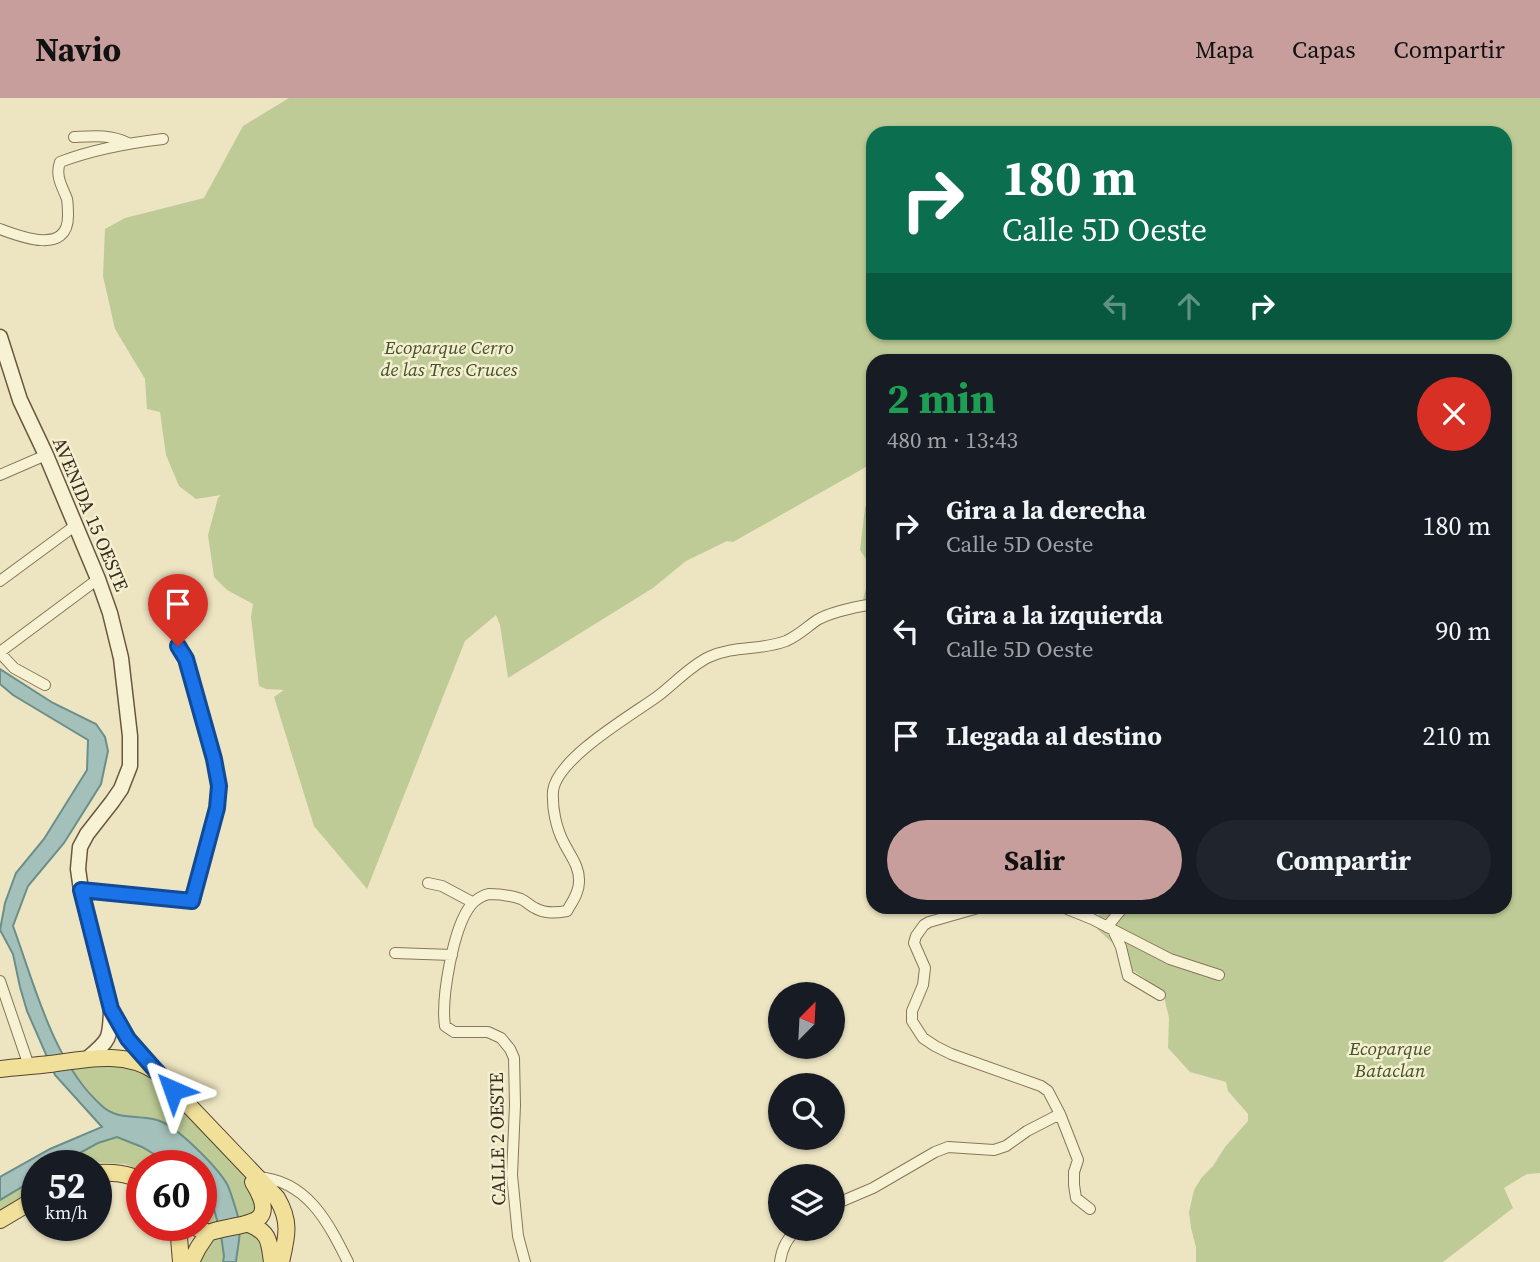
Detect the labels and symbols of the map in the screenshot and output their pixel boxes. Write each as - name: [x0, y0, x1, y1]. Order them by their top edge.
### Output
- park label: Ecoparque Cerro de las Tres Cruces: [381, 334, 518, 382]
- street label: AVENIDA 15 OESTE: [47, 433, 135, 595]
- pin: [148, 574, 208, 646]
- north arrow: [768, 982, 845, 1059]
- park label: Ecoparque Bataclan: [1348, 1035, 1431, 1083]
- position arrow: [136, 1053, 210, 1127]
- street label: CALLE 2 OESTE: [483, 1072, 511, 1206]
- speed limit sign: 60: [126, 1150, 217, 1241]

